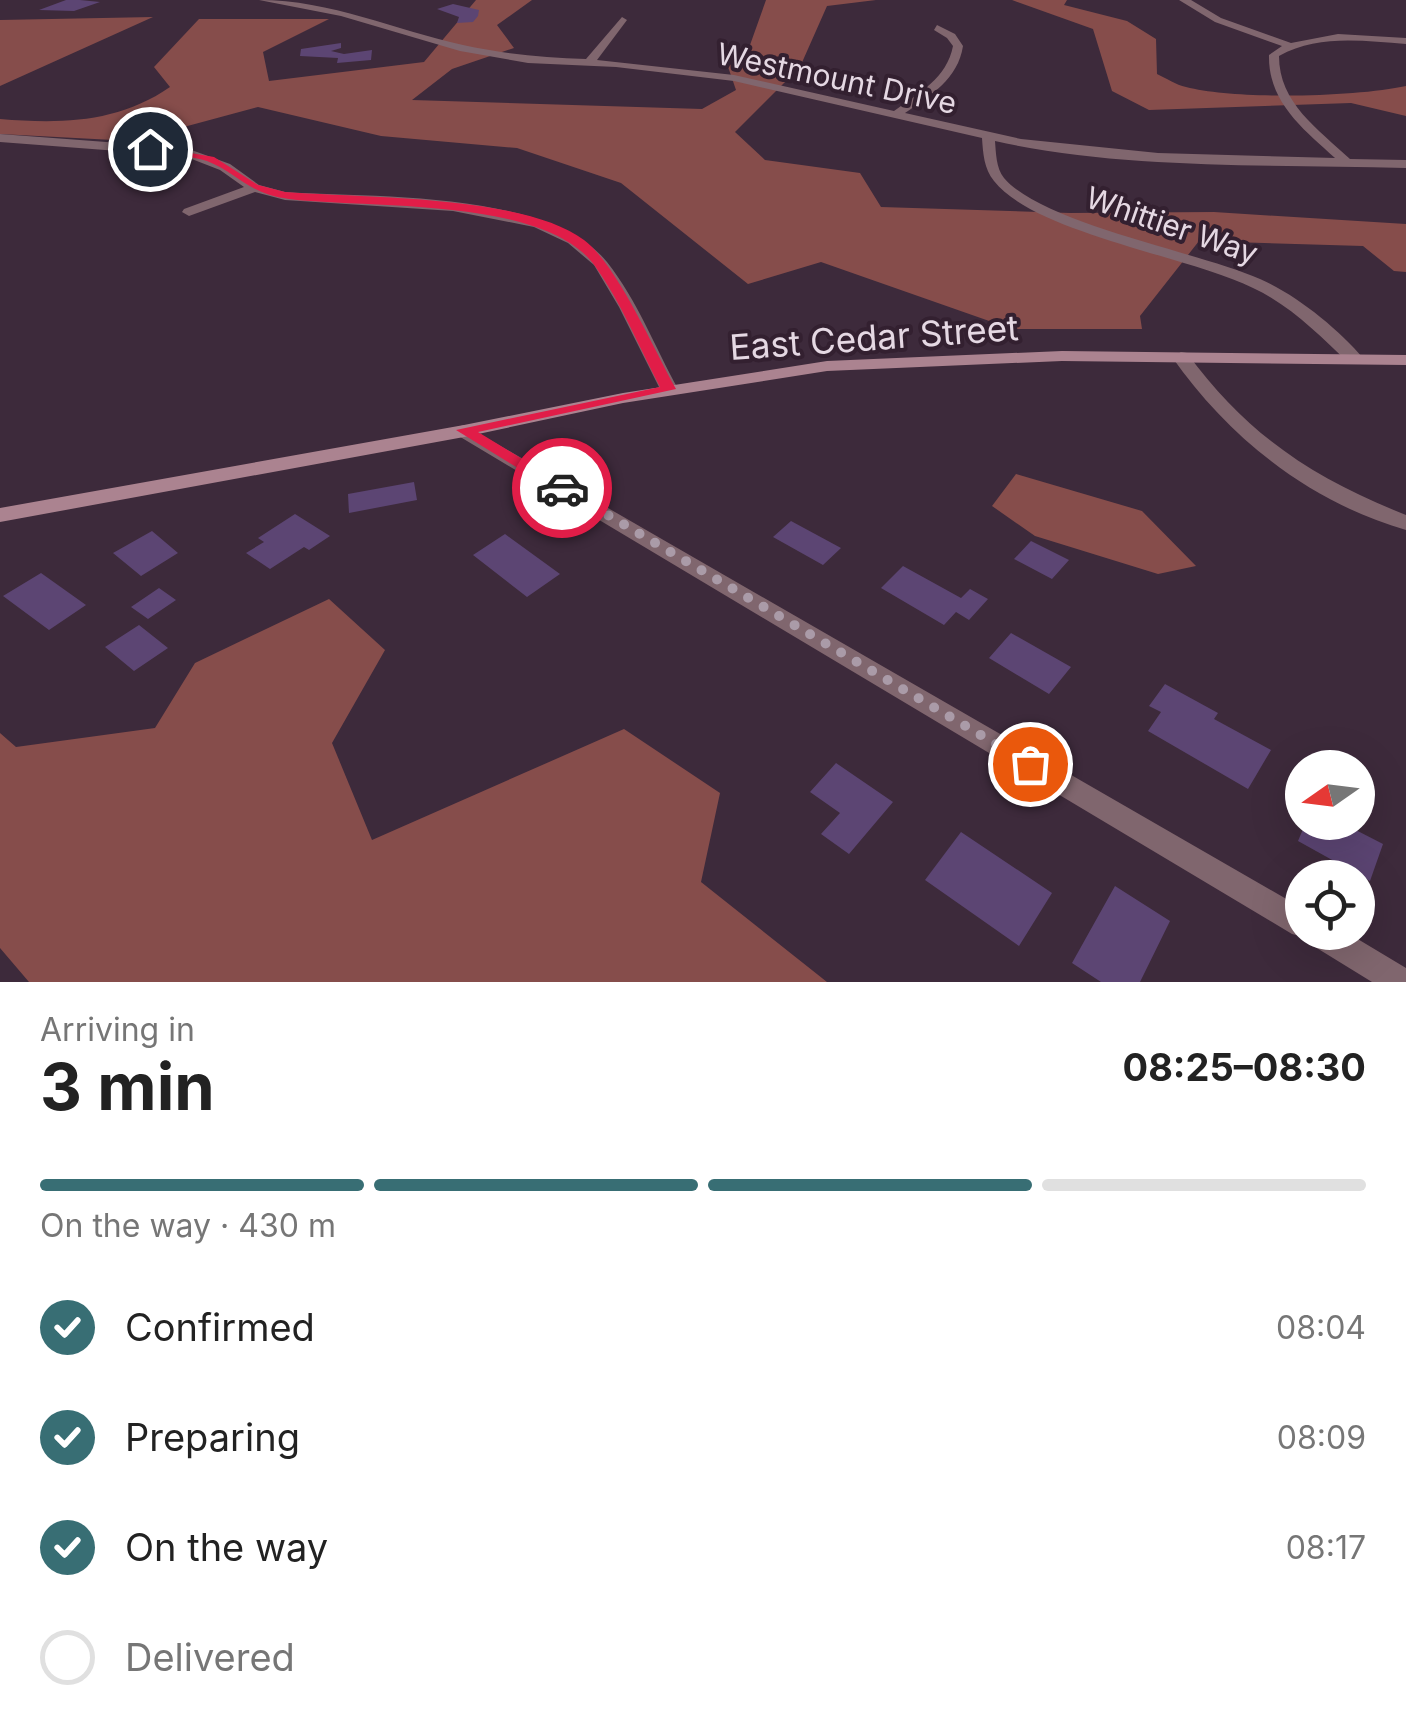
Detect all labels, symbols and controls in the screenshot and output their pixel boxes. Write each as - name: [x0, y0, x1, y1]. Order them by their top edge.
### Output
- street label: Westmount Drive: [714, 35, 960, 121]
- pin: [108, 107, 193, 192]
- icon: home: [123, 122, 178, 177]
- street label: Whittier Way: [1081, 179, 1263, 271]
- street label: East Cedar Street: [728, 306, 1020, 368]
- courier: [512, 438, 612, 538]
- icon: car: [535, 461, 590, 516]
- pin: [988, 722, 1073, 807]
- icon: bag: [1003, 737, 1058, 792]
- north arrow: [1285, 750, 1375, 840]
- map controls: [1285, 750, 1375, 950]
- button: locate: [1285, 860, 1375, 950]
- text: Arriving in: [40, 1010, 195, 1049]
- text: 08:25–08:30: [1123, 1044, 1366, 1090]
- text: 3 min: [40, 1047, 215, 1126]
- text: On the way · 430 m: [40, 1206, 336, 1245]
- icon: check: [40, 1300, 95, 1355]
- text: Confirmed: [125, 1304, 315, 1350]
- text: 08:04: [1276, 1308, 1366, 1347]
- icon: check: [40, 1410, 95, 1465]
- text: Preparing: [125, 1414, 300, 1460]
- text: 08:09: [1277, 1418, 1366, 1457]
- icon: check: [40, 1520, 95, 1575]
- text: On the way: [125, 1524, 328, 1570]
- text: 08:17: [1286, 1528, 1366, 1567]
- text: Delivered: [125, 1634, 295, 1680]

